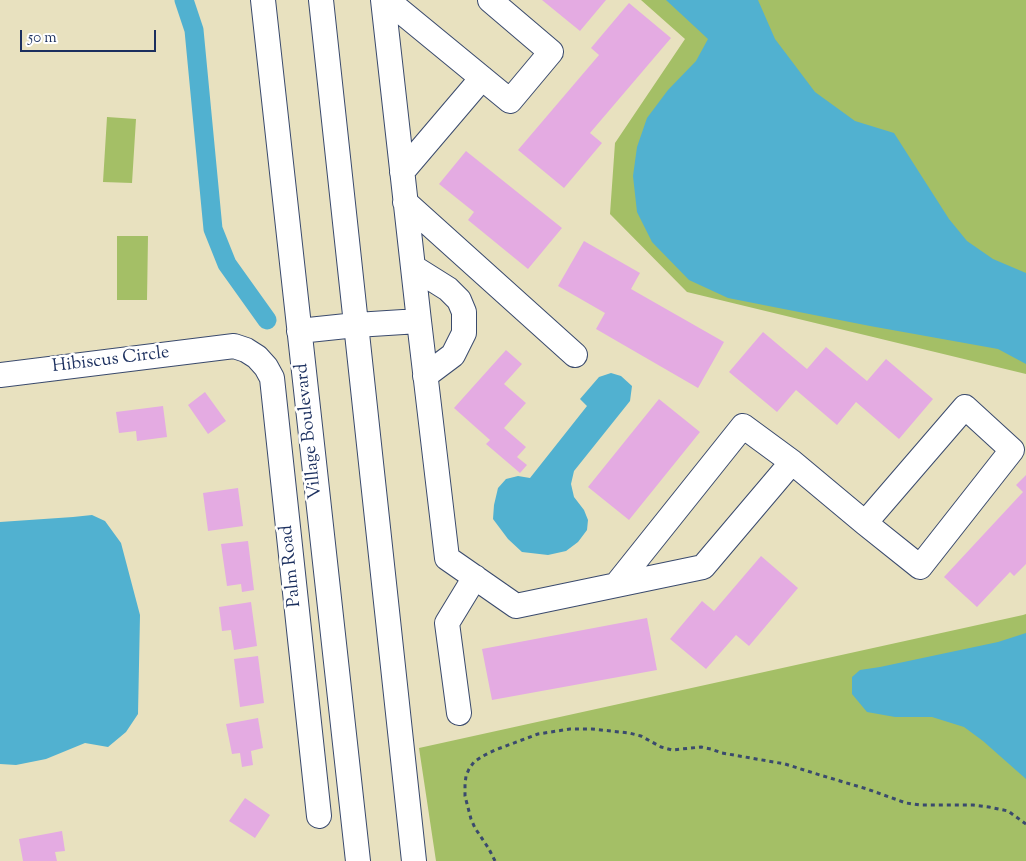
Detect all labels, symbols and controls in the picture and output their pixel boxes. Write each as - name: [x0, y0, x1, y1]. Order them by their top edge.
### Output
- scale bar: [22, 20, 159, 52]
- text: 50 m: [28, 28, 57, 49]
- street label: Hibiscus Circle: [51, 343, 171, 379]
- street label: Village Boulevard: [292, 362, 328, 500]
- street label: Palm Road: [277, 524, 307, 608]

